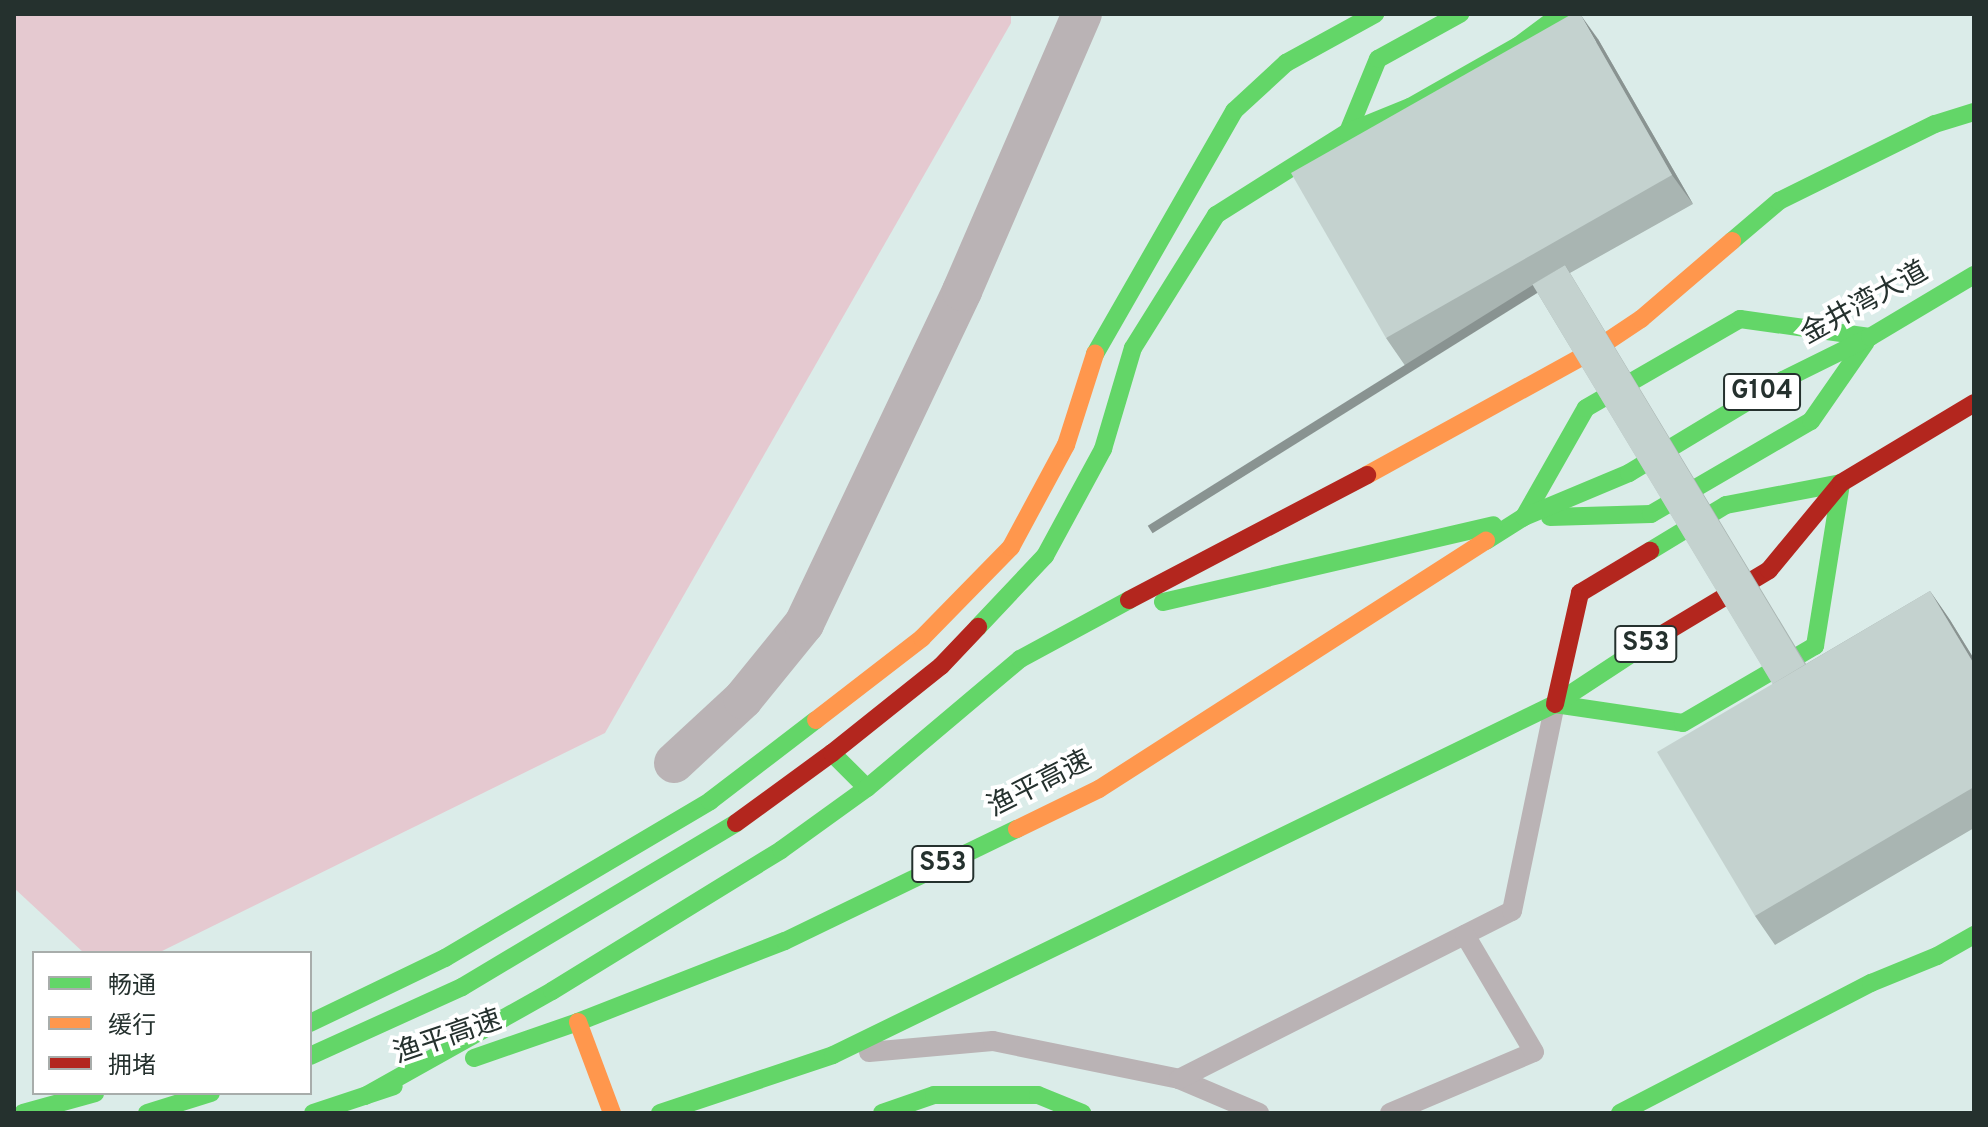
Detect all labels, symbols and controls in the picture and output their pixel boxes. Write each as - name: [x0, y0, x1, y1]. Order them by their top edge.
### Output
- street label: 金井湾大道: [1796, 255, 1934, 353]
- road number: G104: [1722, 370, 1802, 414]
- road number: S53: [1614, 622, 1678, 666]
- street label: 渔平高速: [982, 745, 1098, 825]
- road number: S53: [911, 842, 975, 886]
- legend: [32, 951, 312, 1095]
- text: 畅通: [108, 972, 156, 1002]
- street label: 渔平高速: [390, 1004, 506, 1072]
- text: 缓行: [108, 1012, 156, 1042]
- text: 拥堵: [108, 1052, 156, 1082]

